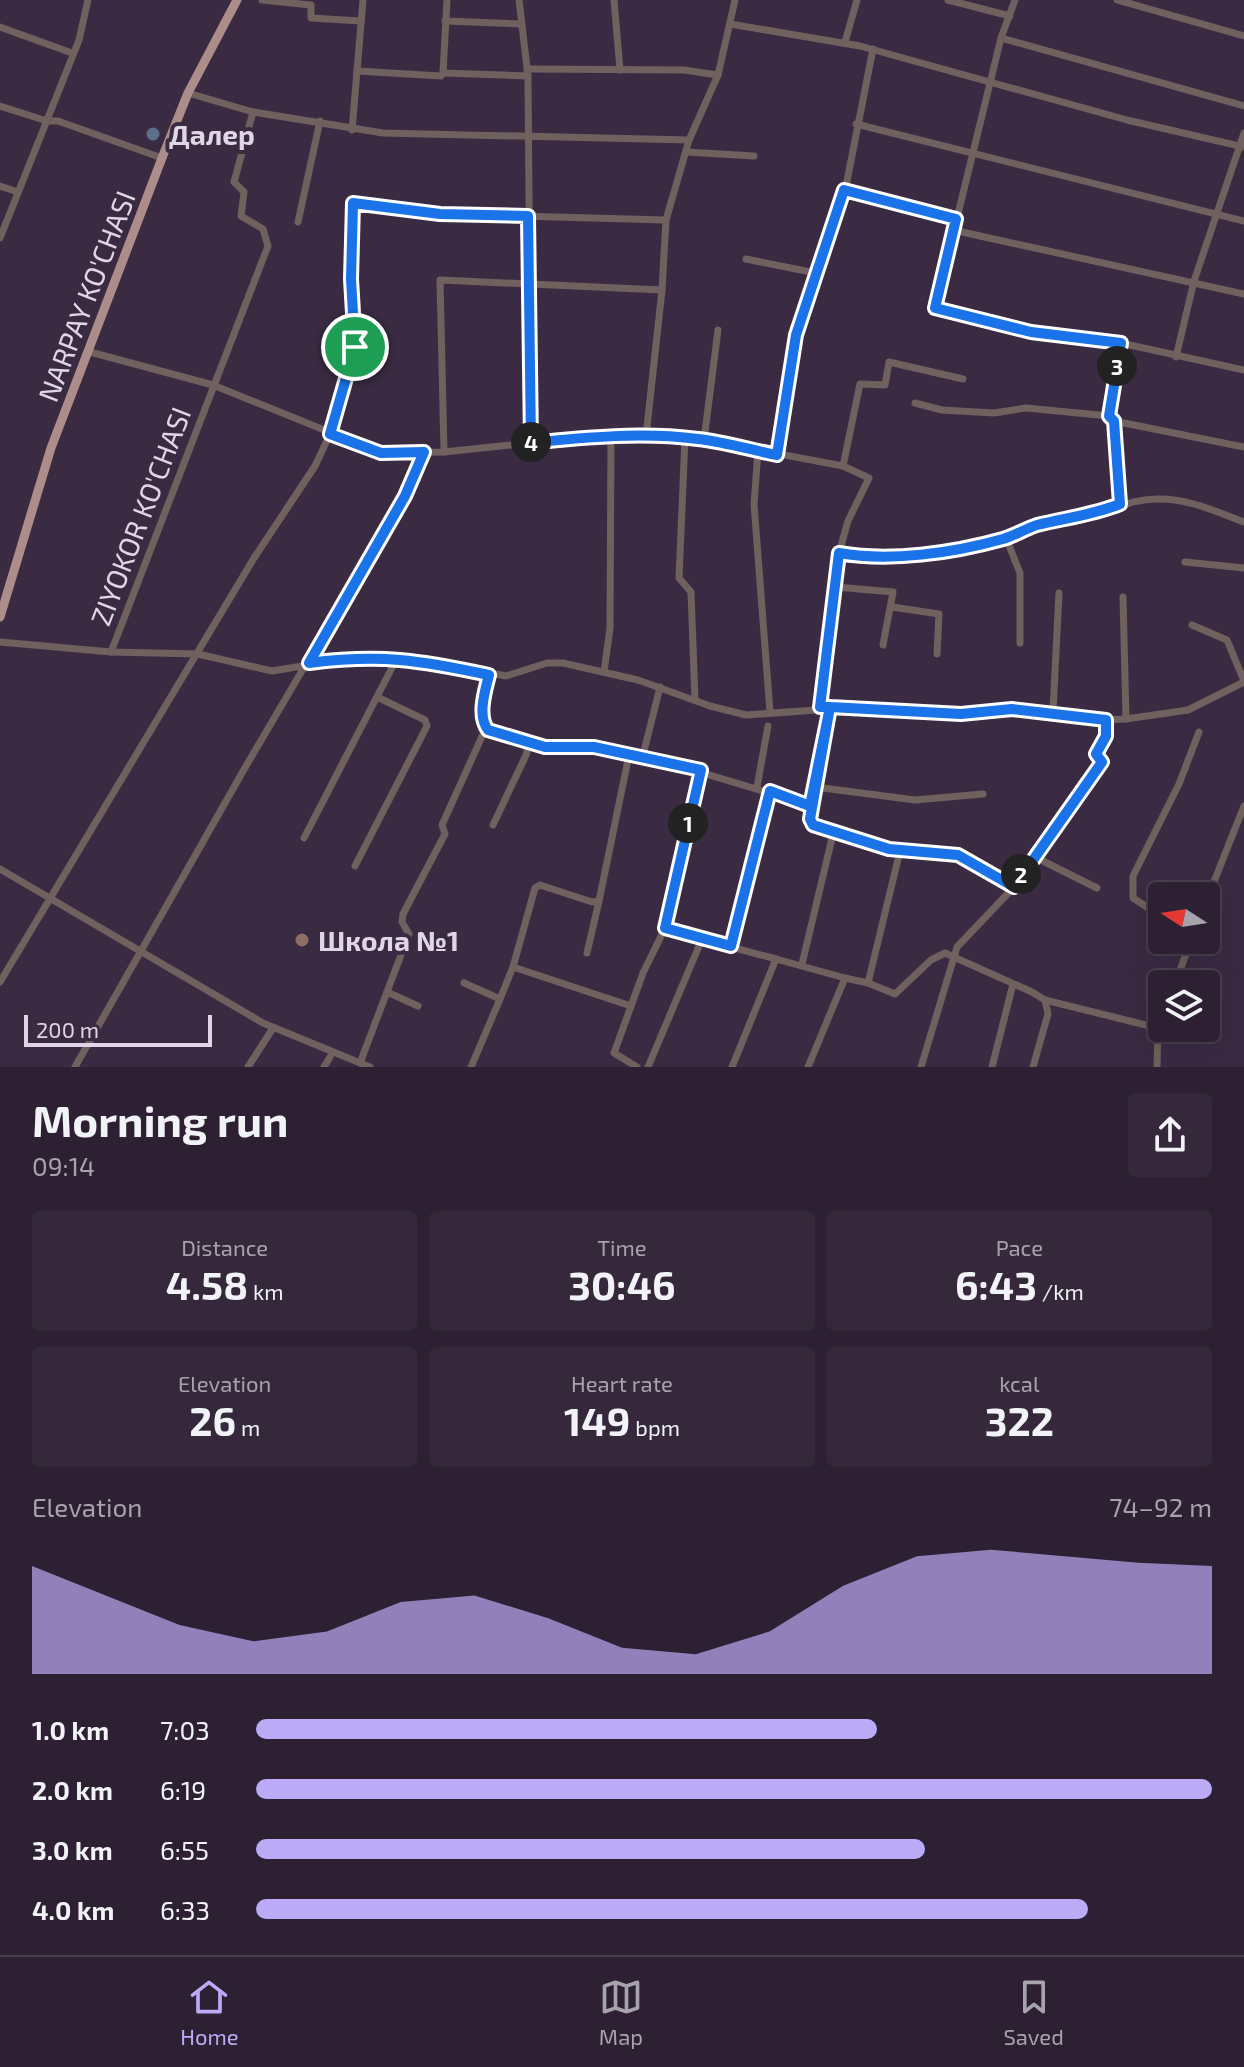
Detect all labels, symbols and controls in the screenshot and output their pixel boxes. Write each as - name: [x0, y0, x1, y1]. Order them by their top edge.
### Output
- place label: Далер: [169, 117, 255, 151]
- marker: Далер: [144, 125, 162, 143]
- street label: NARPAY KO'CHASI: [30, 186, 142, 406]
- pin: [321, 313, 389, 381]
- icon: arrive: [333, 325, 377, 369]
- pin: 3: [1097, 346, 1137, 386]
- text: 3: [1111, 353, 1123, 379]
- street label: ZIYOKOR KO'CHASI: [83, 402, 197, 630]
- pin: 4: [511, 422, 551, 462]
- text: 4: [524, 429, 538, 455]
- pin: 1: [668, 803, 708, 843]
- text: 1: [683, 810, 693, 836]
- pin: 2: [1001, 854, 1041, 894]
- text: 2: [1015, 861, 1027, 887]
- north arrow: [1148, 882, 1220, 954]
- map controls: [1148, 882, 1220, 1042]
- place label: Школа №1: [318, 923, 459, 957]
- marker: Школа №1: [293, 931, 311, 949]
- button: layers: [1148, 970, 1220, 1042]
- scale bar: [24, 1011, 212, 1047]
- text: 200 m: [36, 1016, 99, 1042]
- text: Morning run: [32, 1093, 288, 1146]
- button: share: [1128, 1093, 1212, 1177]
- text: 09:14: [32, 1150, 95, 1181]
- text: Distance: [181, 1234, 268, 1260]
- text: Time: [597, 1234, 647, 1260]
- text: Pace: [996, 1234, 1043, 1260]
- text: 4.58: [166, 1260, 248, 1308]
- text: 30:46: [568, 1260, 676, 1308]
- text: 6:43: [955, 1260, 1037, 1308]
- text: km: [248, 1278, 283, 1304]
- text: /km: [1037, 1278, 1084, 1304]
- text: Elevation: [178, 1370, 271, 1396]
- text: Heart rate: [571, 1370, 673, 1396]
- text: kcal: [999, 1370, 1039, 1396]
- text: 26: [189, 1396, 236, 1444]
- text: 149: [564, 1396, 630, 1444]
- text: 322: [985, 1396, 1054, 1444]
- text: m: [236, 1414, 260, 1440]
- text: bpm: [630, 1414, 680, 1440]
- text: Elevation: [32, 1491, 142, 1522]
- text: 74–92 m: [1109, 1491, 1212, 1522]
- text: 1.0 km: [32, 1714, 109, 1745]
- text: 7:03: [160, 1714, 210, 1745]
- text: 2.0 km: [32, 1774, 113, 1805]
- text: 6:19: [160, 1774, 206, 1805]
- text: 3.0 km: [32, 1834, 113, 1865]
- text: 6:55: [160, 1834, 209, 1865]
- text: 4.0 km: [32, 1894, 114, 1925]
- text: 6:33: [160, 1894, 210, 1925]
- tab: Home: [180, 1975, 238, 2049]
- tab: Map: [599, 1975, 643, 2049]
- tab: Saved: [1003, 1975, 1064, 2049]

